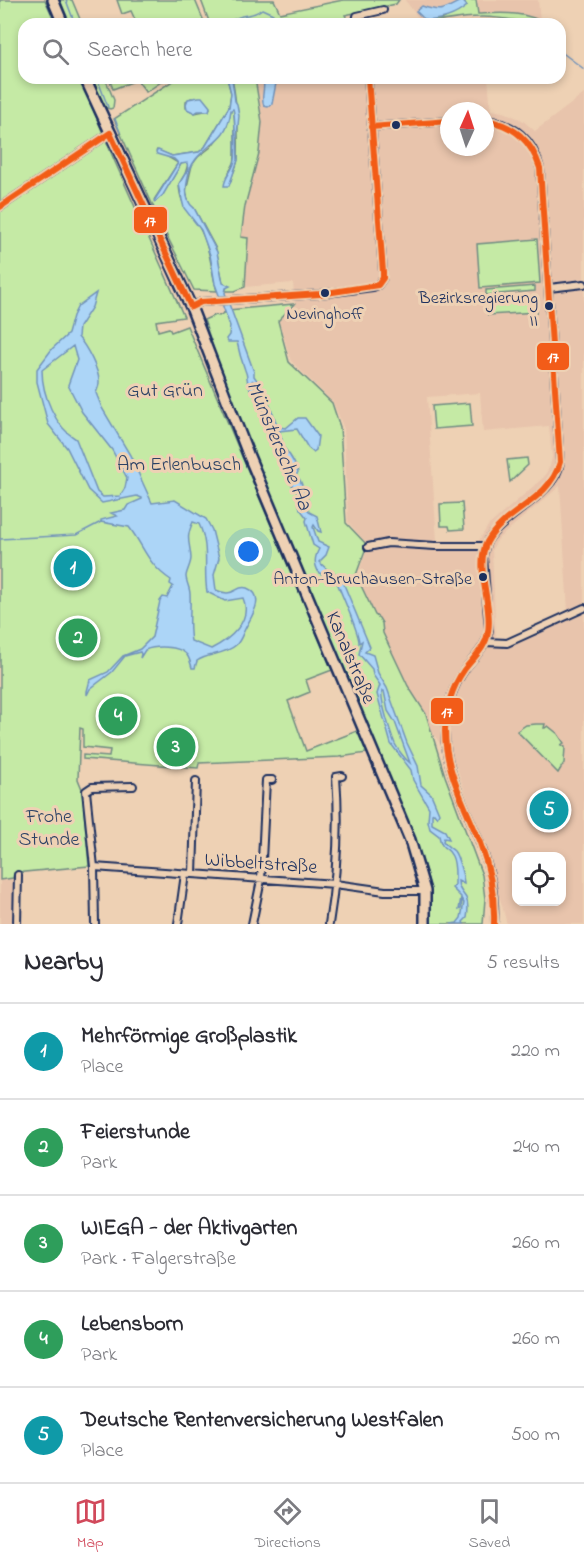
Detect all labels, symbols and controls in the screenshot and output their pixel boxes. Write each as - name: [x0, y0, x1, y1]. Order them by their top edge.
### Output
- search box: [18, 18, 566, 84]
- icon: search: [39, 35, 72, 68]
- text: Search here: [87, 35, 192, 67]
- north arrow: [440, 102, 494, 156]
- unlabelled marker: [390, 119, 402, 131]
- line badge: 17: [133, 206, 168, 234]
- text: 17: [144, 210, 156, 234]
- place label: Bezirksregierung II: [418, 286, 538, 335]
- marker: Nevinghoff: [319, 287, 331, 299]
- marker: Bezirksregierung II: [543, 300, 555, 312]
- place label: Nevinghoff: [286, 302, 364, 329]
- line badge: 17: [536, 342, 570, 371]
- text: 17: [547, 346, 559, 370]
- park label: Gut Grün: [127, 377, 203, 406]
- water label: Münstersche Aa: [237, 377, 319, 516]
- park label: Am Erlenbusch: [117, 451, 241, 480]
- your location: [234, 537, 263, 566]
- pin: 1: [54, 546, 92, 590]
- place label: Anton-Bruchausen-Straße: [273, 567, 473, 593]
- marker: Anton-Bruchausen-Straße: [477, 571, 489, 583]
- street label: Kanalstraße: [317, 607, 382, 709]
- pin: 2: [58, 616, 98, 660]
- pin: 4: [98, 694, 138, 738]
- line badge: 17: [430, 697, 464, 725]
- text: 17: [441, 701, 453, 725]
- pin: 3: [156, 724, 195, 770]
- pin: 5: [530, 788, 568, 832]
- park label: Frohe Stunde: [19, 803, 80, 855]
- street label: Wibbeltstraße: [203, 846, 318, 883]
- map controls: [512, 852, 566, 906]
- button: locate: [512, 852, 566, 906]
- text: Nearby: [24, 944, 103, 982]
- text: 5 results: [487, 949, 560, 978]
- text: Mehrförmige Großplastik: [81, 1021, 297, 1053]
- text: 1: [40, 1037, 47, 1066]
- text: 220 m: [511, 1037, 560, 1066]
- text: Place: [81, 1053, 123, 1082]
- text: Feierstunde: [81, 1117, 190, 1149]
- text: 2: [39, 1133, 48, 1162]
- text: 240 m: [513, 1133, 560, 1162]
- text: Park: [81, 1149, 117, 1178]
- text: WIEGA - der Aktivgarten: [81, 1213, 297, 1245]
- text: 3: [39, 1229, 48, 1258]
- text: 260 m: [512, 1229, 560, 1258]
- text: Park · Falgerstraße: [81, 1245, 236, 1274]
- text: Lebensborn: [81, 1309, 183, 1341]
- text: 4: [39, 1325, 48, 1354]
- text: 260 m: [512, 1325, 560, 1354]
- text: Park: [81, 1341, 117, 1370]
- text: Deutsche Rentenversicherung Westfalen: [81, 1405, 443, 1437]
- text: 5: [38, 1421, 49, 1450]
- text: 500 m: [511, 1421, 560, 1450]
- text: Place: [81, 1437, 123, 1466]
- tab: Map: [74, 1495, 107, 1555]
- tab: Directions: [254, 1495, 321, 1555]
- tab: Saved: [468, 1495, 510, 1555]

